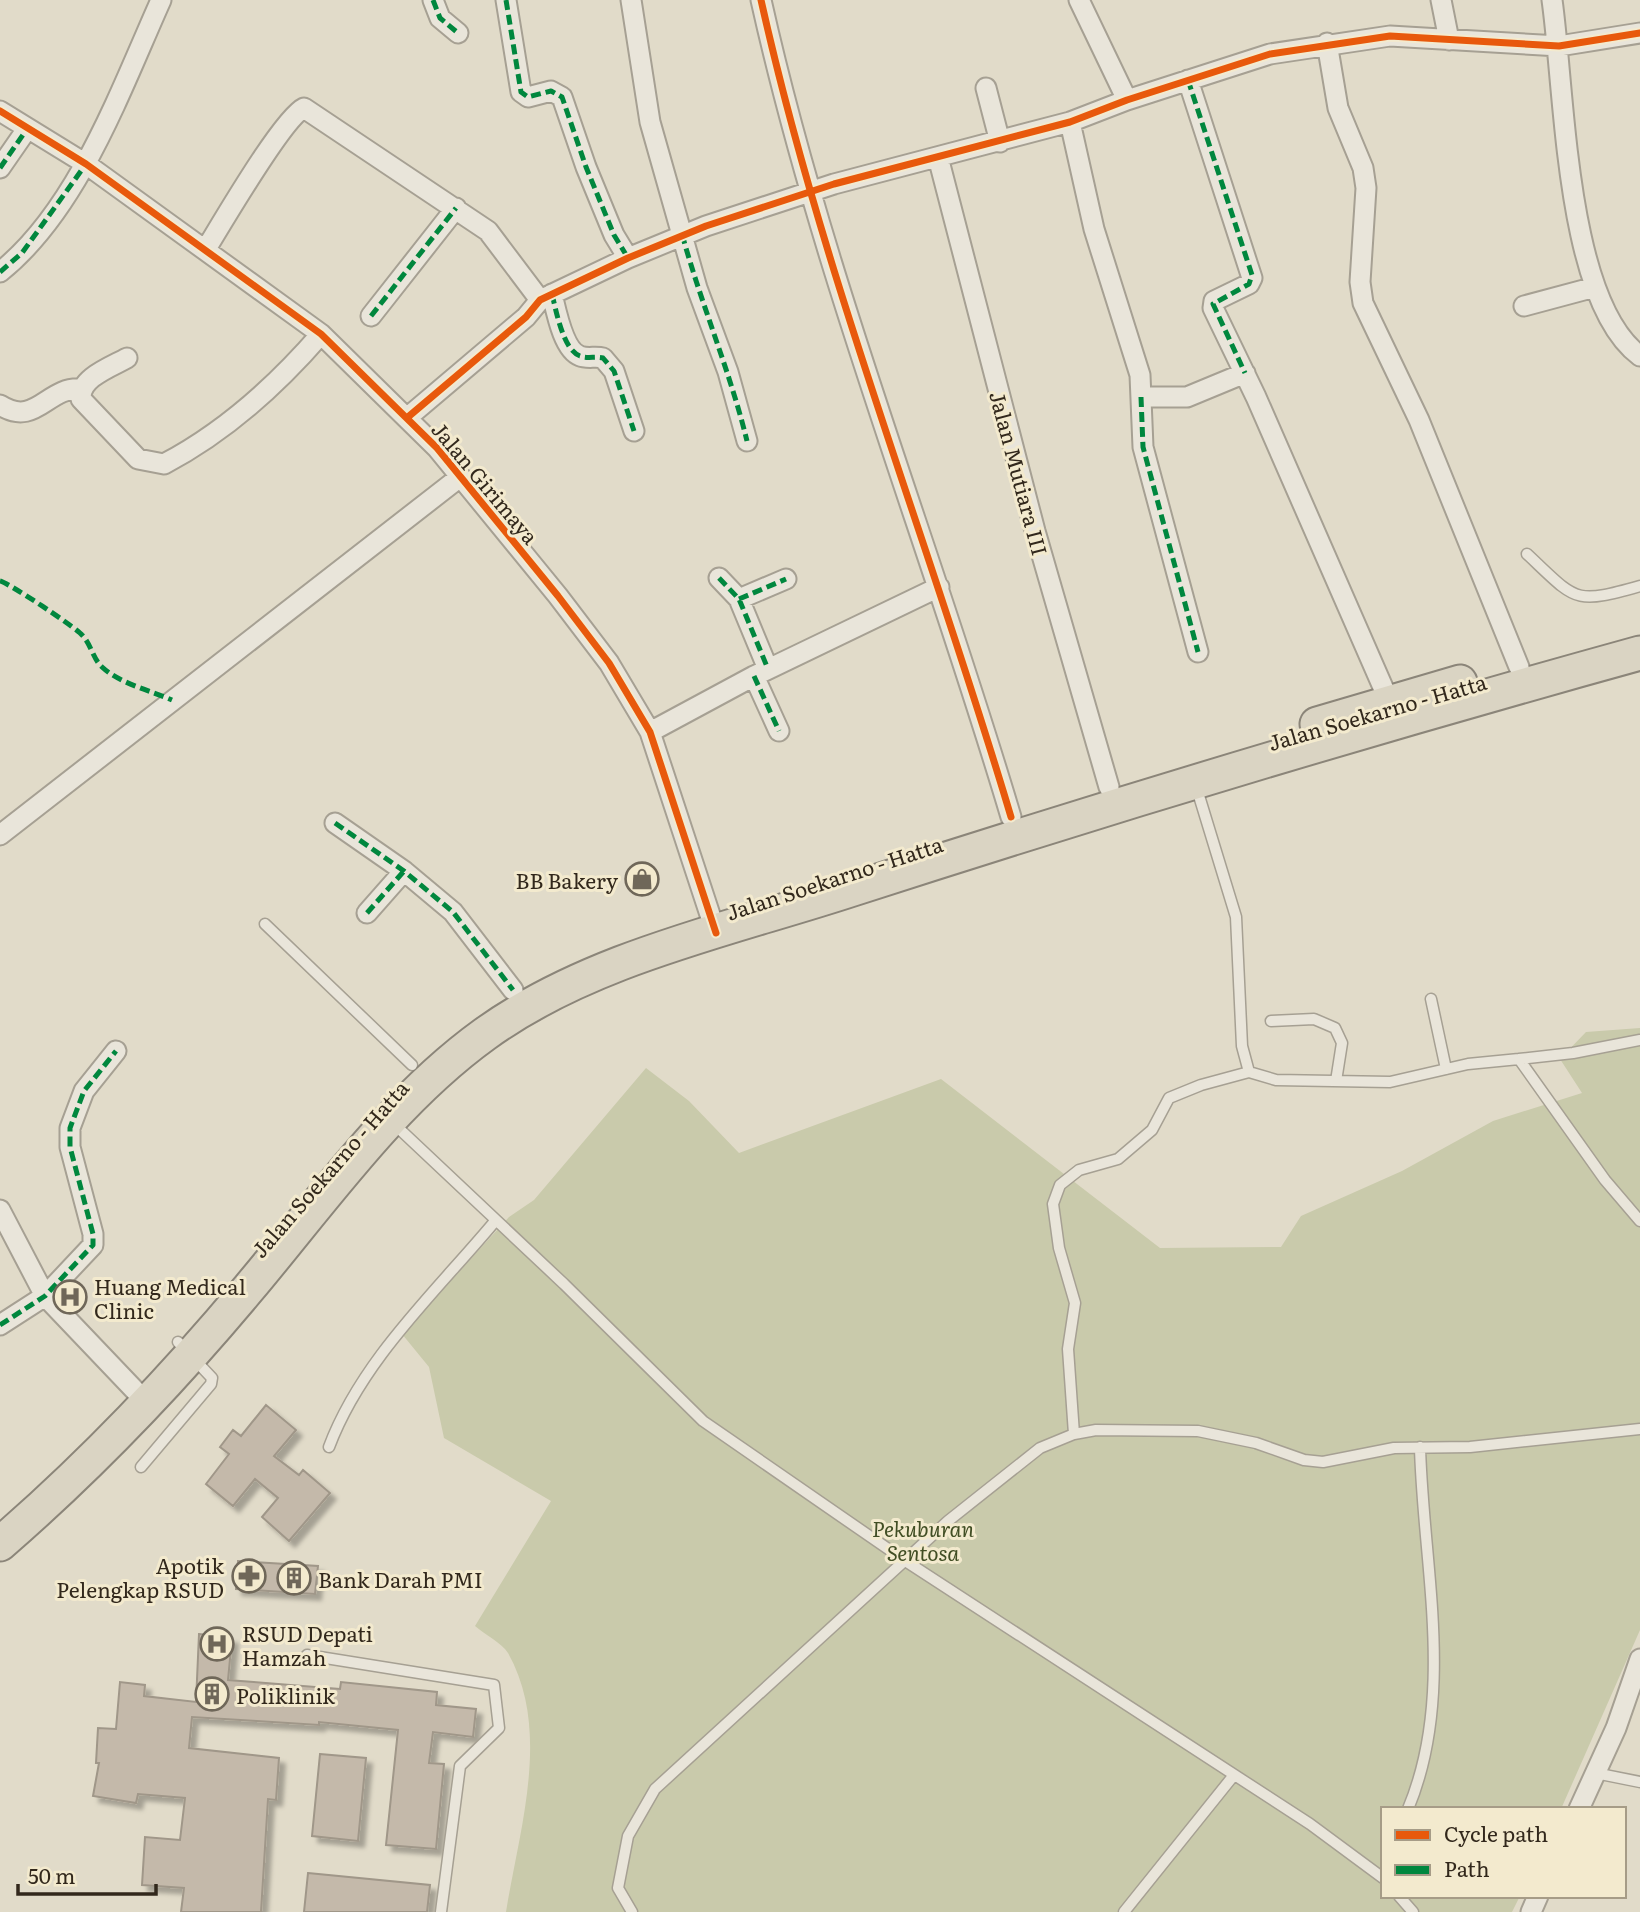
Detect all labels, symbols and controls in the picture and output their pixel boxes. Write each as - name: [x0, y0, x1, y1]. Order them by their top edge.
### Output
- street label: Jalan Mutiara III: [983, 387, 1057, 559]
- street label: Jalan Girimaya: [425, 414, 547, 551]
- street label: Jalan Soekarno - Hatta: [1264, 665, 1491, 757]
- street label: Jalan Soekarno - Hatta: [722, 827, 947, 927]
- shop icon: BB Bakery: [623, 860, 661, 898]
- place label: BB Bakery: [516, 864, 619, 895]
- street label: Jalan Soekarno - Hatta: [243, 1072, 415, 1263]
- place label: Huang Medical Clinic: [94, 1270, 246, 1325]
- hospital icon: Huang Medical Clinic: [51, 1278, 89, 1316]
- park label: Pekuburan Sentosa: [872, 1512, 975, 1567]
- place label: Apotik Pelengkap RSUD: [56, 1549, 224, 1604]
- pharmacy icon: Apotik Pelengkap RSUD: [230, 1557, 268, 1595]
- building icon: Bank Darah PMI: [275, 1559, 313, 1597]
- place label: Bank Darah PMI: [318, 1563, 483, 1594]
- place label: RSUD Depati Hamzah: [242, 1617, 373, 1672]
- hospital icon: RSUD Depati Hamzah: [198, 1625, 236, 1663]
- building icon: Poliklinik: [193, 1675, 231, 1713]
- place label: Poliklinik: [236, 1679, 335, 1710]
- legend: [1381, 1807, 1626, 1898]
- text: Cycle path: [1444, 1817, 1548, 1848]
- text: Path: [1444, 1852, 1490, 1883]
- scale bar: [18, 1853, 156, 1897]
- text: 50 m: [28, 1859, 75, 1890]

